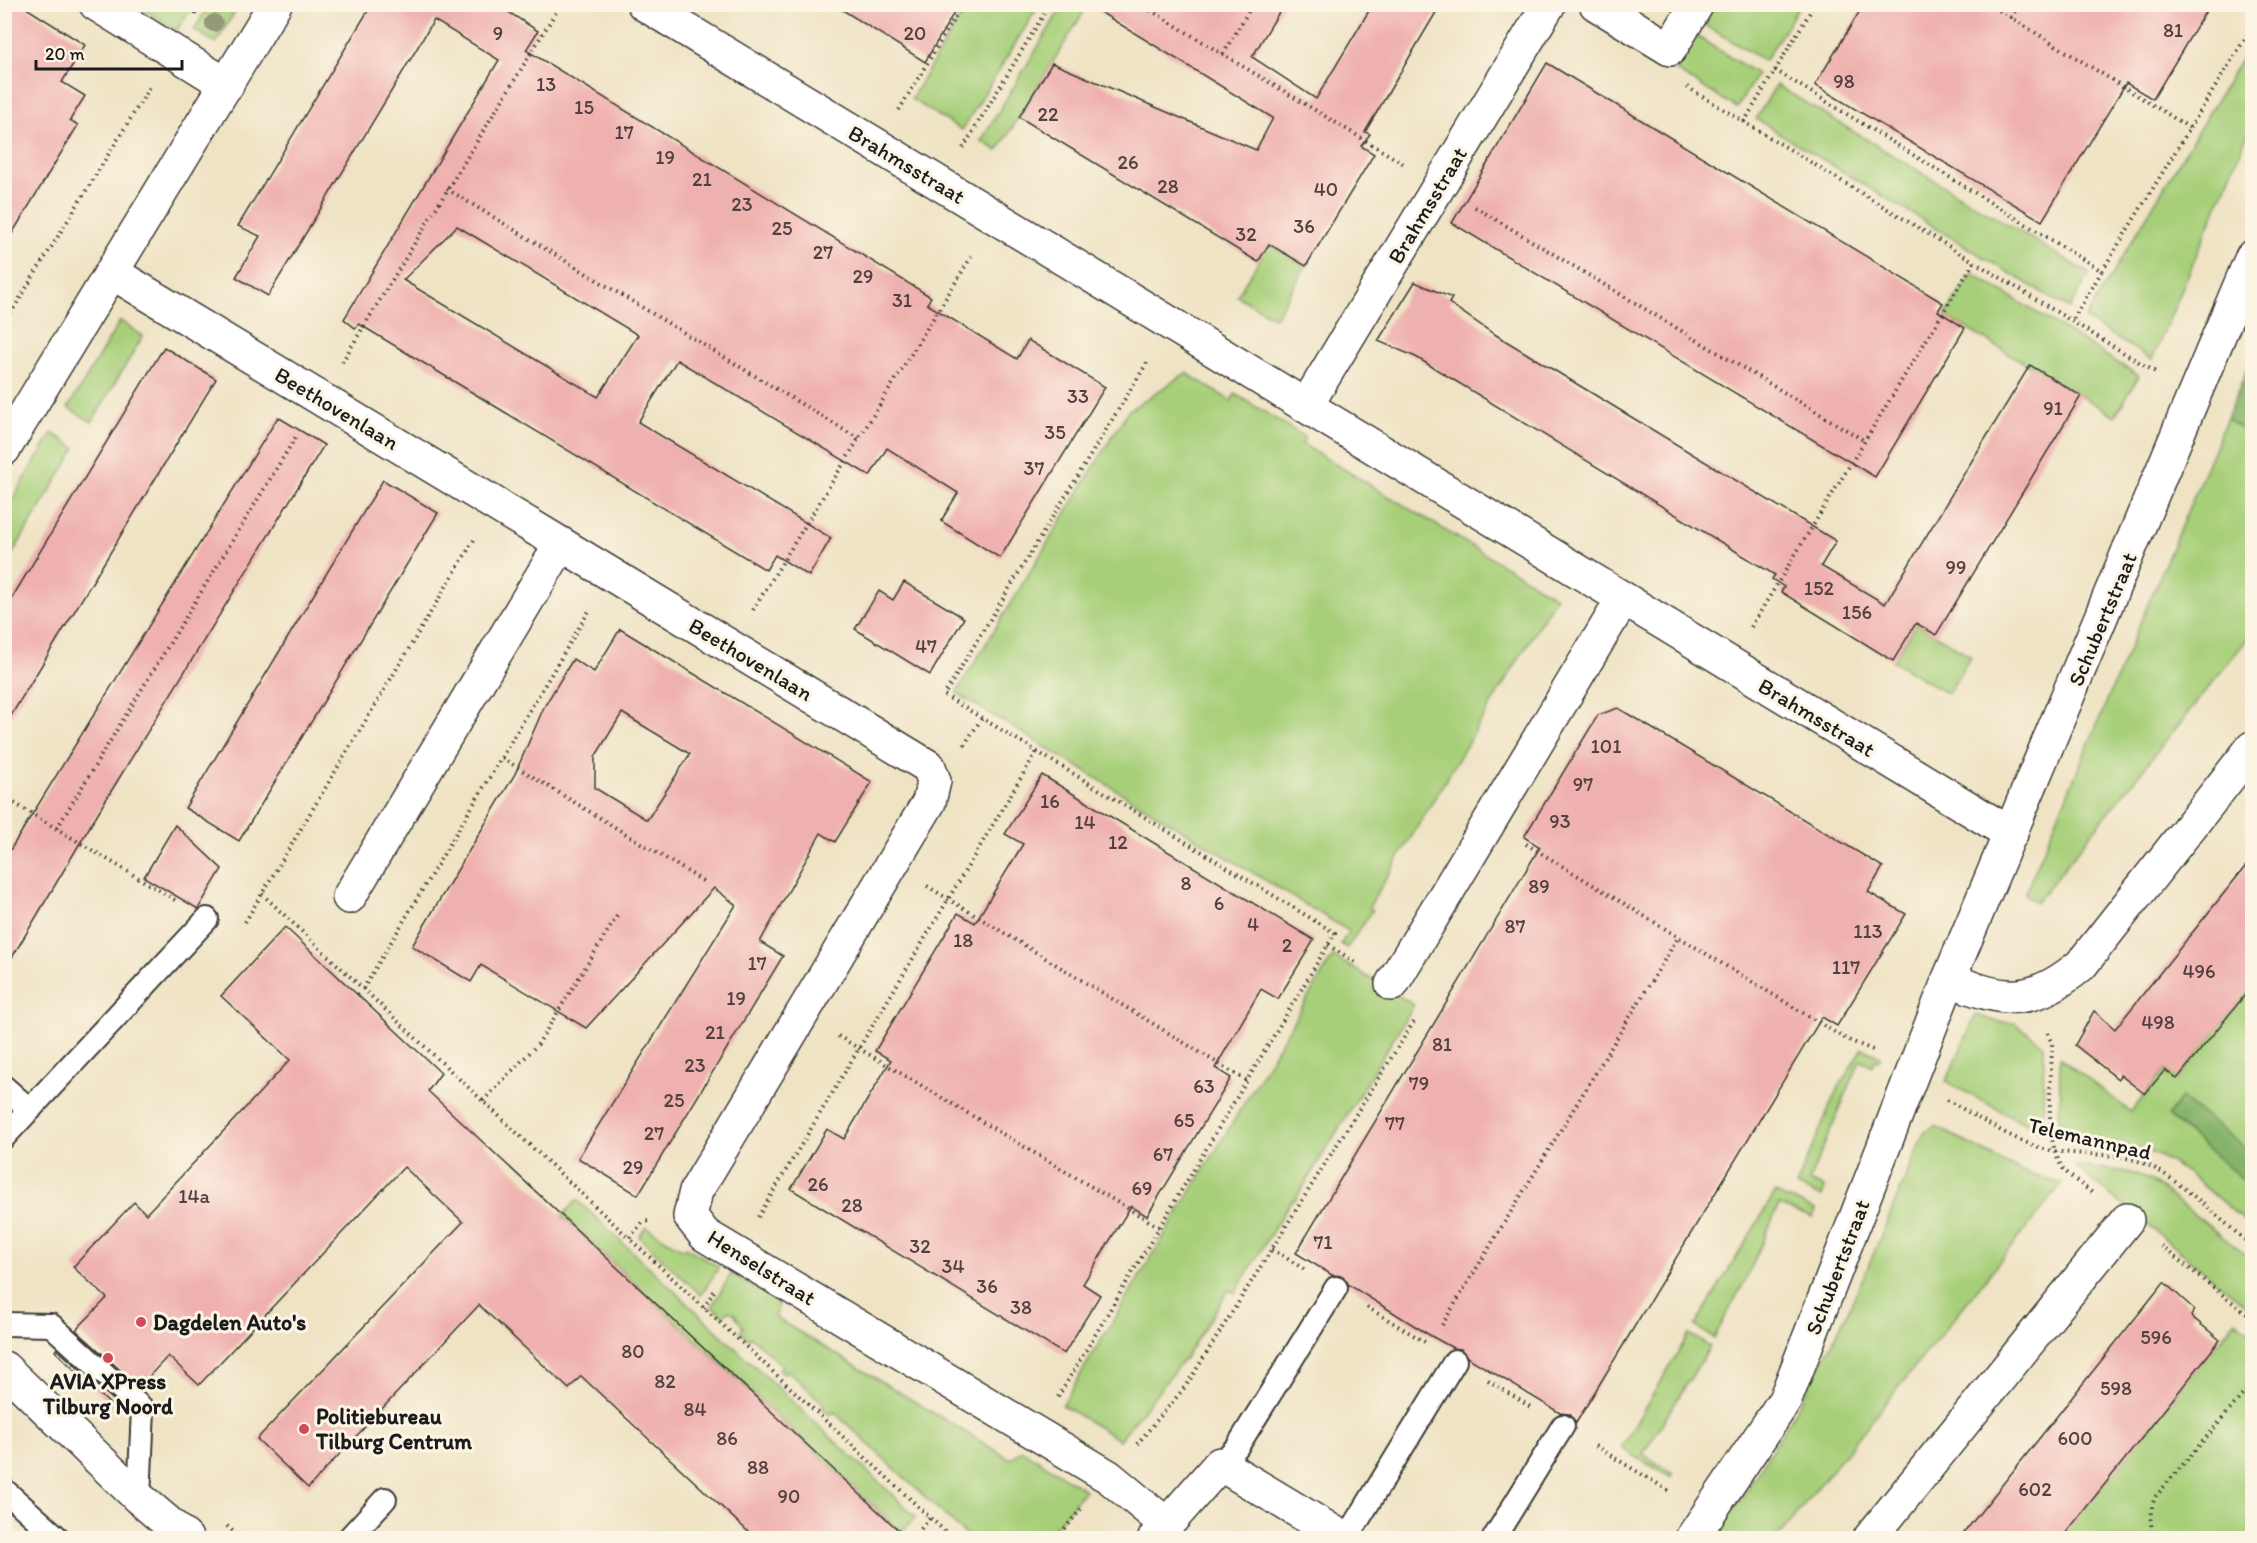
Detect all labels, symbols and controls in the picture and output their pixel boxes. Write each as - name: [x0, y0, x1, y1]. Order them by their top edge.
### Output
- house number: 81: [2163, 18, 2183, 42]
- house number: 9: [493, 21, 503, 45]
- house number: 20: [904, 21, 926, 45]
- scale bar: [36, 33, 182, 71]
- text: 20 m: [45, 43, 85, 65]
- house number: 98: [1833, 69, 1855, 93]
- house number: 13: [536, 72, 556, 96]
- house number: 15: [574, 95, 594, 119]
- house number: 22: [1037, 102, 1059, 126]
- street label: Brahmsstraat: [844, 119, 970, 210]
- house number: 17: [614, 120, 634, 144]
- street label: Brahmsstraat: [1382, 142, 1473, 268]
- house number: 19: [655, 145, 675, 169]
- house number: 26: [1117, 150, 1139, 174]
- house number: 21: [692, 167, 712, 191]
- house number: 28: [1157, 174, 1179, 198]
- house number: 40: [1314, 177, 1338, 201]
- house number: 23: [731, 192, 753, 216]
- house number: 36: [1293, 214, 1315, 238]
- house number: 25: [771, 216, 793, 240]
- house number: 32: [1235, 222, 1257, 246]
- house number: 27: [813, 240, 833, 264]
- house number: 29: [853, 264, 873, 288]
- house number: 31: [892, 288, 912, 312]
- street label: Beethovenlaan: [270, 361, 404, 456]
- house number: 33: [1067, 384, 1089, 408]
- house number: 91: [2043, 396, 2063, 420]
- house number: 35: [1044, 420, 1066, 444]
- house number: 37: [1024, 456, 1044, 480]
- street label: Schubertstraat: [2062, 548, 2143, 690]
- house number: 99: [1946, 555, 1966, 579]
- house number: 152: [1804, 576, 1835, 600]
- house number: 156: [1842, 600, 1872, 624]
- street label: Beethovenlaan: [684, 612, 818, 707]
- house number: 47: [915, 634, 937, 658]
- street label: Brahmsstraat: [1754, 672, 1880, 763]
- house number: 101: [1591, 734, 1621, 758]
- house number: 97: [1573, 772, 1593, 796]
- house number: 16: [1040, 789, 1060, 813]
- house number: 93: [1549, 809, 1571, 833]
- house number: 14: [1074, 810, 1096, 834]
- house number: 12: [1108, 830, 1128, 854]
- house number: 8: [1181, 871, 1192, 895]
- house number: 89: [1528, 874, 1550, 898]
- house number: 6: [1214, 891, 1224, 915]
- house number: 4: [1247, 912, 1259, 936]
- house number: 87: [1505, 914, 1526, 938]
- house number: 113: [1853, 919, 1883, 943]
- house number: 18: [953, 928, 973, 952]
- house number: 2: [1282, 933, 1293, 957]
- house number: 17: [747, 951, 767, 975]
- house number: 117: [1832, 955, 1860, 979]
- house number: 496: [2182, 959, 2216, 983]
- house number: 19: [726, 986, 746, 1010]
- house number: 498: [2141, 1010, 2175, 1034]
- house number: 21: [705, 1020, 725, 1044]
- house number: 81: [1432, 1032, 1452, 1056]
- house number: 23: [684, 1053, 706, 1077]
- house number: 79: [1409, 1071, 1429, 1095]
- house number: 63: [1193, 1074, 1215, 1098]
- house number: 25: [663, 1088, 685, 1112]
- house number: 65: [1173, 1108, 1195, 1132]
- house number: 77: [1385, 1111, 1405, 1135]
- street label: Telemannpad: [2026, 1111, 2154, 1166]
- house number: 27: [644, 1121, 664, 1145]
- house number: 67: [1153, 1142, 1173, 1166]
- house number: 29: [623, 1155, 643, 1179]
- house number: 26: [807, 1172, 829, 1196]
- house number: 69: [1131, 1176, 1153, 1200]
- house number: 14a: [178, 1184, 210, 1208]
- house number: 28: [841, 1193, 863, 1217]
- street label: Schubertstraat: [1799, 1196, 1876, 1339]
- street label: Henselstraat: [703, 1224, 821, 1311]
- house number: 71: [1313, 1230, 1333, 1254]
- house number: 32: [909, 1234, 931, 1258]
- house number: 34: [942, 1254, 964, 1278]
- house number: 36: [976, 1274, 998, 1298]
- house number: 38: [1010, 1295, 1032, 1319]
- place label: Dagdelen Auto's: [153, 1309, 306, 1336]
- marker: Dagdelen Auto's: [134, 1315, 148, 1329]
- house number: 596: [2140, 1325, 2172, 1349]
- house number: 80: [621, 1339, 645, 1363]
- marker: AVIA XPress Tilburg Noord: [101, 1351, 115, 1365]
- place label: AVIA XPress Tilburg Noord: [42, 1368, 174, 1420]
- house number: 82: [654, 1369, 676, 1393]
- house number: 598: [2100, 1376, 2132, 1400]
- house number: 84: [684, 1397, 706, 1421]
- place label: Politiebureau Tilburg Centrum: [315, 1403, 472, 1455]
- marker: Politiebureau Tilburg Centrum: [297, 1422, 311, 1436]
- house number: 86: [716, 1426, 738, 1450]
- house number: 600: [2057, 1426, 2093, 1450]
- house number: 88: [747, 1455, 769, 1479]
- house number: 602: [2018, 1477, 2052, 1501]
- house number: 90: [778, 1484, 800, 1508]

